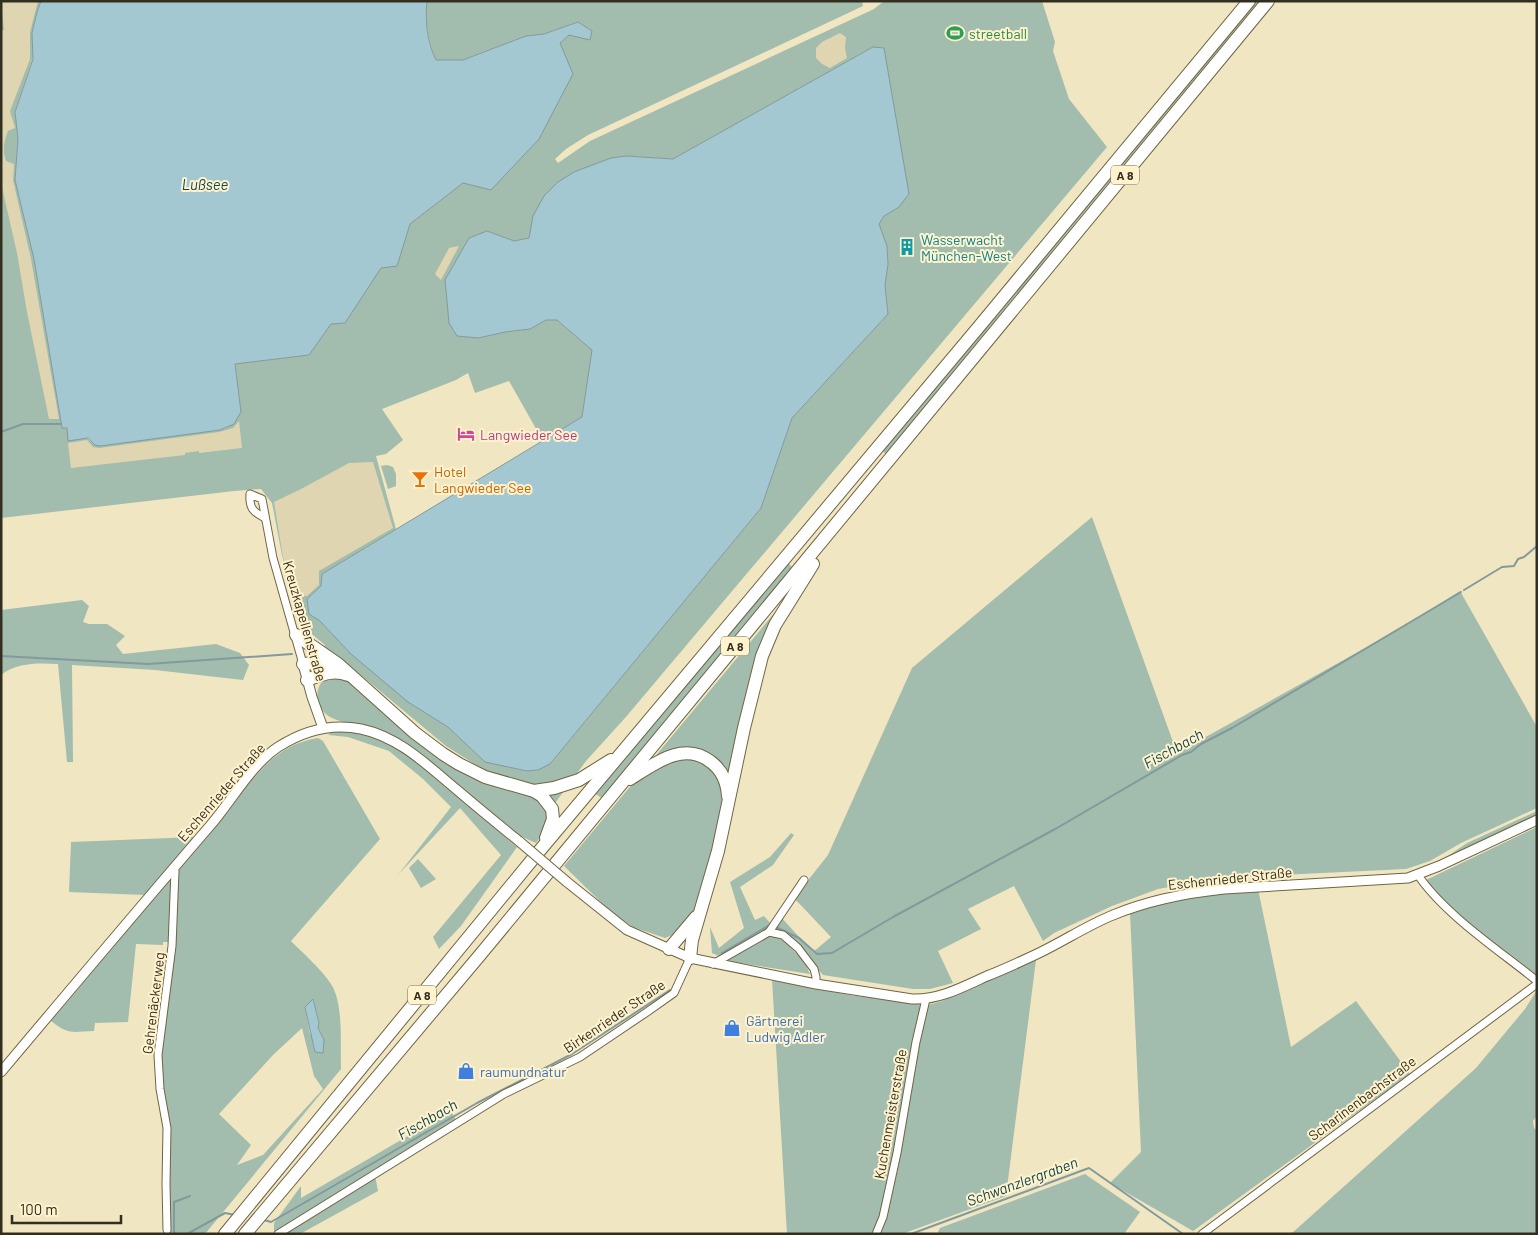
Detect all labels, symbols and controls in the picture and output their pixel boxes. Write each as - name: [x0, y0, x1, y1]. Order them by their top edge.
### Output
- sports icon: streetball: [945, 23, 965, 43]
- place label: streetball: [969, 25, 1027, 42]
- road number: A 8: [1111, 166, 1139, 184]
- water label: Lußsee: [182, 175, 228, 193]
- place label: Wasserwacht München-West: [921, 231, 1012, 264]
- building icon: Wasserwacht München-West: [897, 237, 917, 257]
- hotel icon: Langwieder See: [456, 424, 476, 444]
- place label: Langwieder See: [480, 426, 577, 443]
- place label: Hotel Langwieder See: [434, 463, 531, 496]
- bar icon: Hotel Langwieder See: [410, 469, 430, 489]
- street label: Kreuzkapellenstraße: [280, 559, 330, 683]
- road number: A 8: [721, 636, 749, 656]
- water label: Fischbach: [1140, 724, 1206, 772]
- street label: Eschenrieder Straße: [174, 739, 268, 845]
- street label: Eschenrieder Straße: [1167, 863, 1293, 893]
- street label: Gehrenäckerweg: [138, 951, 168, 1055]
- street label: Birkenrieder Straße: [560, 976, 668, 1056]
- road number: A 8: [408, 986, 436, 1004]
- place label: Gärtnerei Ludwig Adler: [746, 1012, 825, 1045]
- shop icon: Gärtnerei Ludwig Adler: [722, 1018, 742, 1038]
- street label: Kuchenmeisterstraße: [870, 1048, 910, 1180]
- street label: Scharinenbachstraße: [1305, 1052, 1419, 1144]
- shop icon: raumundnatur: [456, 1061, 476, 1081]
- place label: raumundnatur: [480, 1063, 566, 1080]
- water label: Fischbach: [394, 1095, 460, 1143]
- water label: Schwanzlergraben: [964, 1153, 1080, 1209]
- scale bar: [12, 1192, 121, 1224]
- text: 100 m: [20, 1200, 58, 1218]

